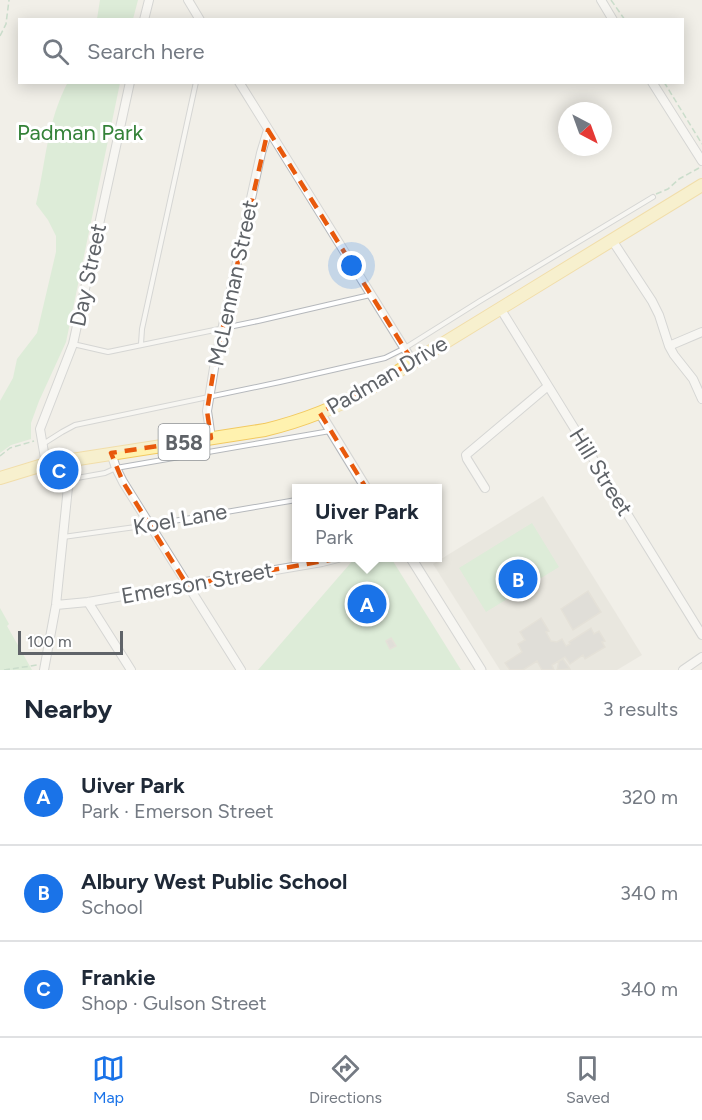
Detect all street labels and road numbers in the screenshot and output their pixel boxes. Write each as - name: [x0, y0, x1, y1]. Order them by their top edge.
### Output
- street label: McLennan Street: [202, 198, 264, 368]
- street label: Day Street: [64, 221, 112, 329]
- street label: Padman Drive: [322, 330, 452, 420]
- street label: Hill Street: [563, 423, 639, 521]
- road number: B58: [158, 424, 210, 460]
- street label: Koel Lane: [131, 497, 229, 541]
- street label: Emerson Street: [119, 556, 275, 610]

